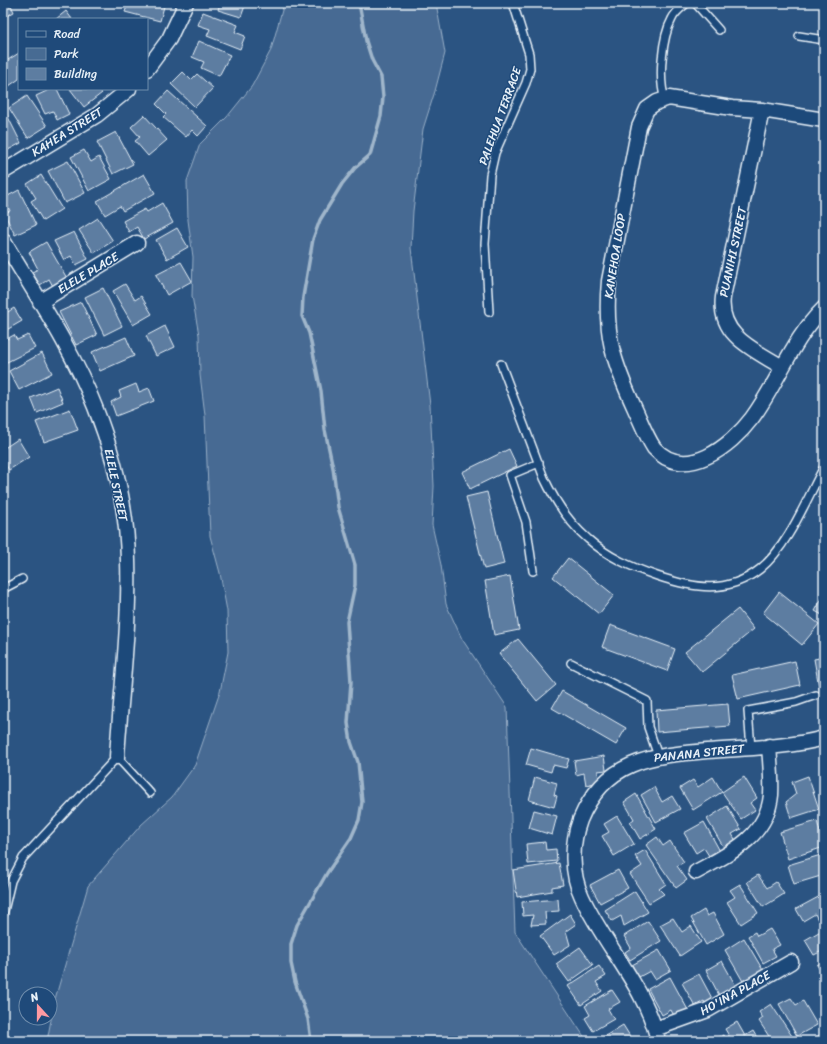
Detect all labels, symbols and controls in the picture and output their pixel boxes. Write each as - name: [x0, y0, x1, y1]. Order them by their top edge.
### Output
- legend: [18, 18, 148, 90]
- text: Road: [54, 23, 81, 45]
- text: Park: [54, 43, 79, 65]
- text: Building: [54, 63, 97, 85]
- street label: PALEHUA TERRACE: [472, 63, 528, 168]
- street label: KAHEA STREET: [27, 101, 108, 163]
- street label: PUANIHI STREET: [713, 203, 754, 299]
- street label: KANEHOA LOOP: [597, 212, 633, 300]
- street label: ELELE PLACE: [53, 245, 124, 300]
- street label: ELELE STREET: [98, 447, 135, 524]
- street label: PANANA STREET: [653, 737, 747, 769]
- street label: HO'INA PLACE: [695, 964, 776, 1022]
- north arrow: [18, 986, 58, 1026]
- text: N: [27, 987, 42, 1008]

